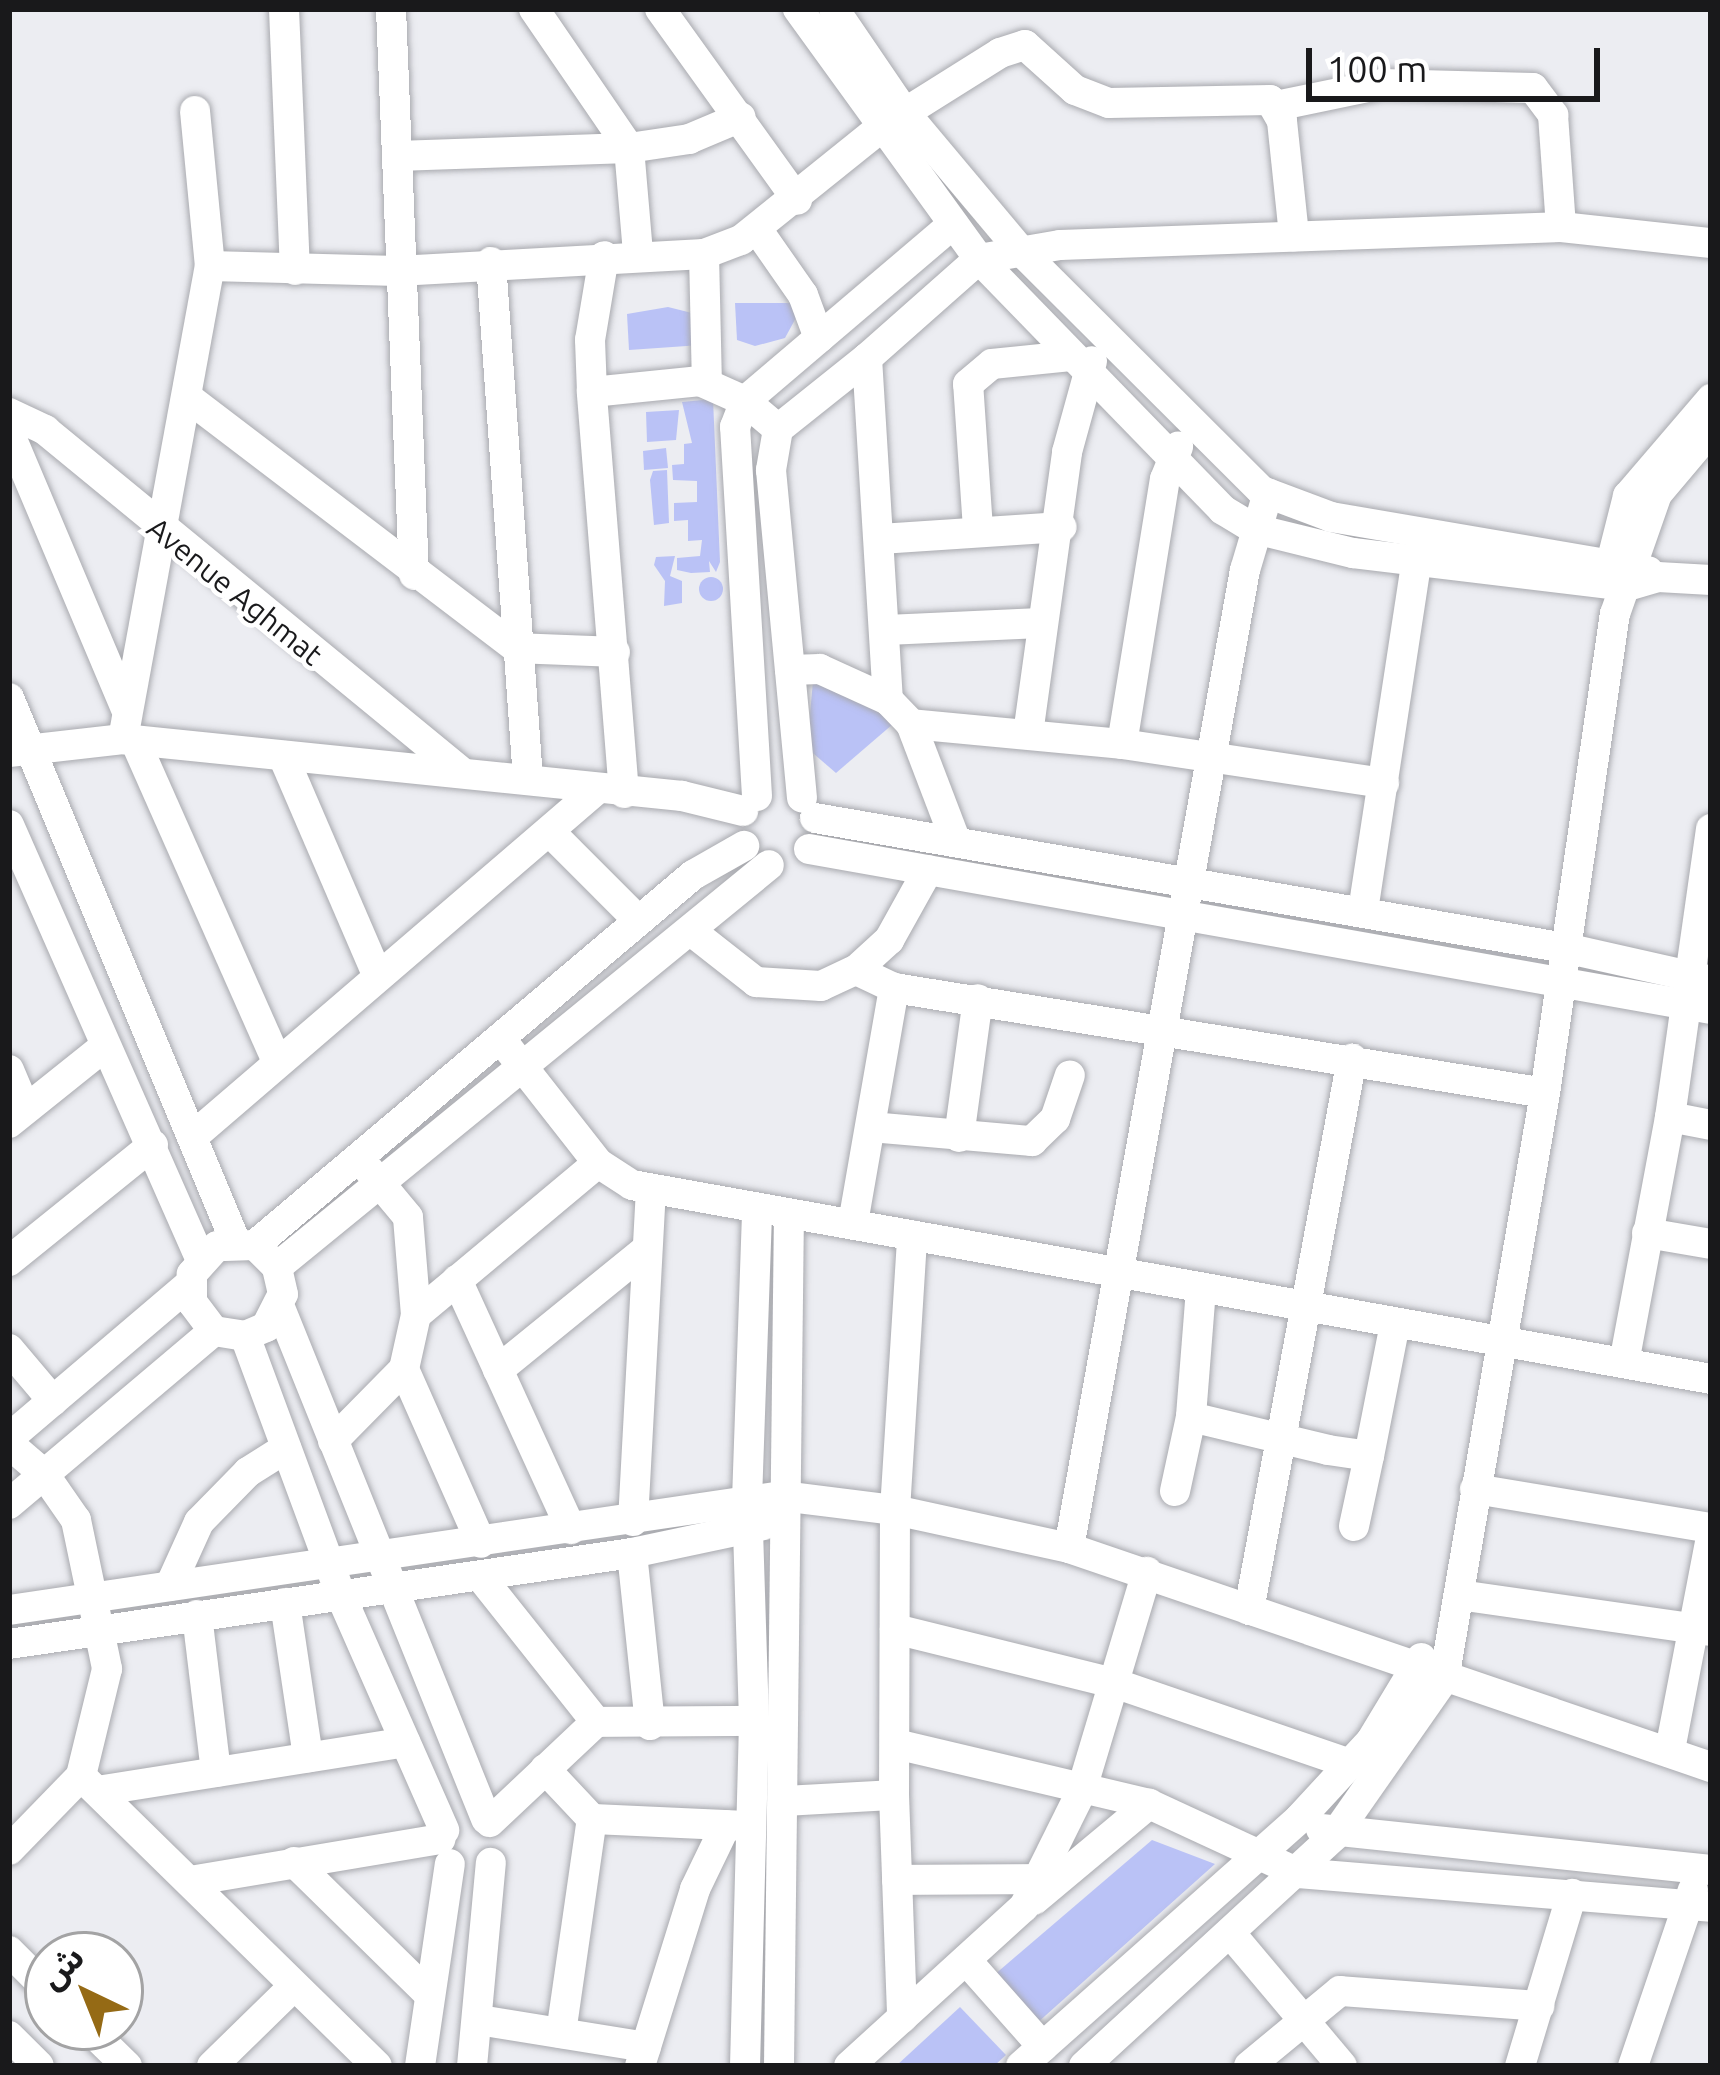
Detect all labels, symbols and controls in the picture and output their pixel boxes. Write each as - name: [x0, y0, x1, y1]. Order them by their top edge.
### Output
- scale bar: [1312, 24, 1606, 98]
- text: 100 m: [1327, 48, 1427, 89]
- street label: Avenue Aghmat: [140, 509, 330, 673]
- north arrow: [24, 1931, 144, 2051]
- text: ش: [32, 1938, 90, 1995]

